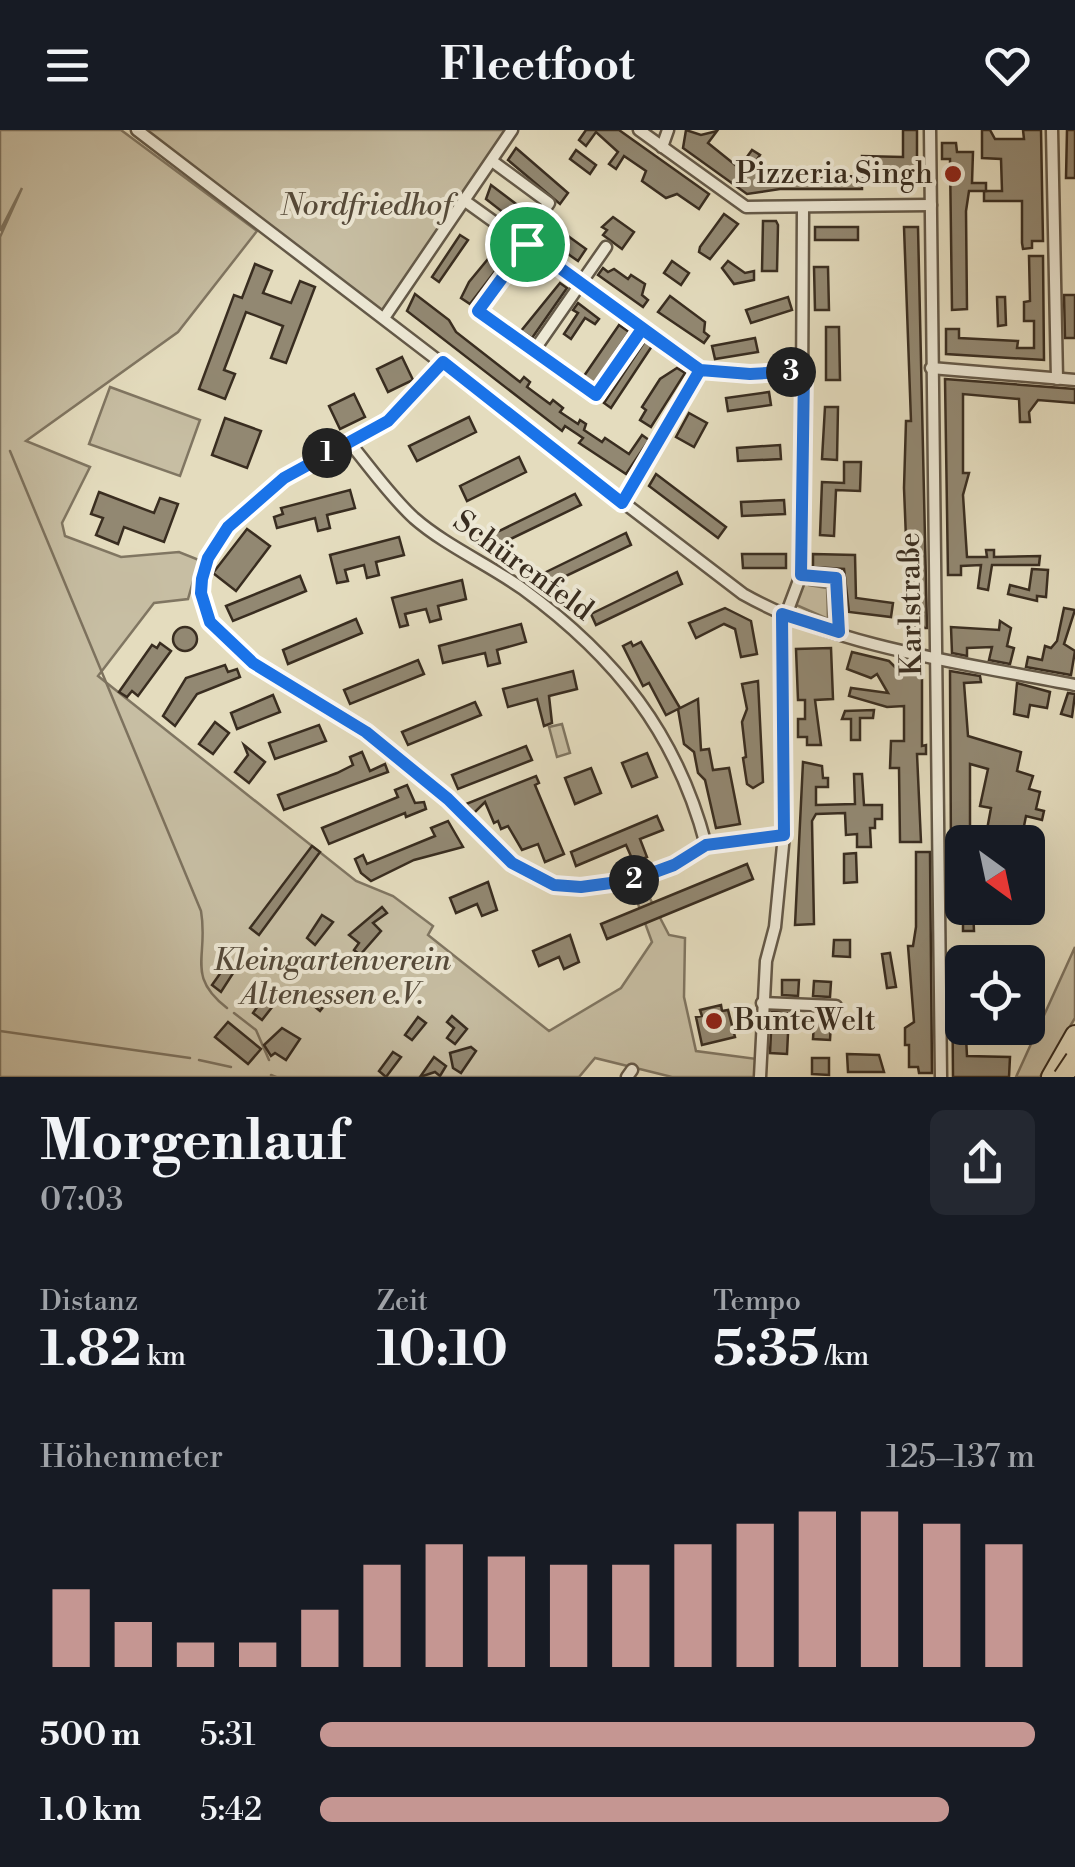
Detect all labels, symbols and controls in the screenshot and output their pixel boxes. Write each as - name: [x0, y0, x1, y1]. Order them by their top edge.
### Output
- text: Fleetfoot: [440, 37, 635, 94]
- icon: menu: [40, 38, 95, 93]
- icon: heart: [980, 38, 1035, 93]
- place label: Pizzeria Singh: [735, 155, 933, 193]
- marker: Pizzeria Singh: [942, 163, 964, 185]
- park label: Nordfriedhof: [279, 187, 459, 225]
- pin: [485, 202, 570, 287]
- icon: arrive: [500, 217, 555, 272]
- pin: 3: [766, 347, 816, 397]
- text: 3: [783, 354, 799, 389]
- pin: 1: [302, 428, 352, 478]
- text: 1: [320, 435, 334, 470]
- street label: Schürenfeld: [445, 502, 601, 630]
- street label: Karlstraße: [891, 532, 931, 676]
- north arrow: [945, 825, 1045, 925]
- map controls: [945, 825, 1045, 1045]
- pin: 2: [609, 855, 659, 905]
- text: 2: [625, 862, 643, 897]
- park label: Kleingartenverein Altenessen e.V.: [213, 942, 451, 1014]
- button: locate: [945, 945, 1045, 1045]
- place label: BunteWelt: [733, 1002, 876, 1040]
- marker: BunteWelt: [703, 1010, 725, 1032]
- text: Morgenlauf: [40, 1108, 346, 1177]
- button: share: [930, 1110, 1035, 1215]
- text: 07:03: [40, 1180, 123, 1220]
- text: Distanz: [40, 1284, 138, 1319]
- text: Zeit: [377, 1284, 428, 1319]
- text: Tempo: [713, 1284, 801, 1319]
- text: 1.82: [40, 1319, 141, 1381]
- text: 10:10: [377, 1319, 508, 1381]
- text: 5:35: [713, 1319, 819, 1381]
- text: km: [141, 1339, 186, 1374]
- text: /km: [819, 1339, 869, 1374]
- text: Höhenmeter: [40, 1437, 223, 1477]
- text: 125–137 m: [886, 1437, 1035, 1477]
- text: 500 m: [40, 1715, 141, 1755]
- text: 5:31: [200, 1715, 256, 1755]
- text: 1.0 km: [40, 1790, 142, 1830]
- text: 5:42: [200, 1790, 262, 1830]

